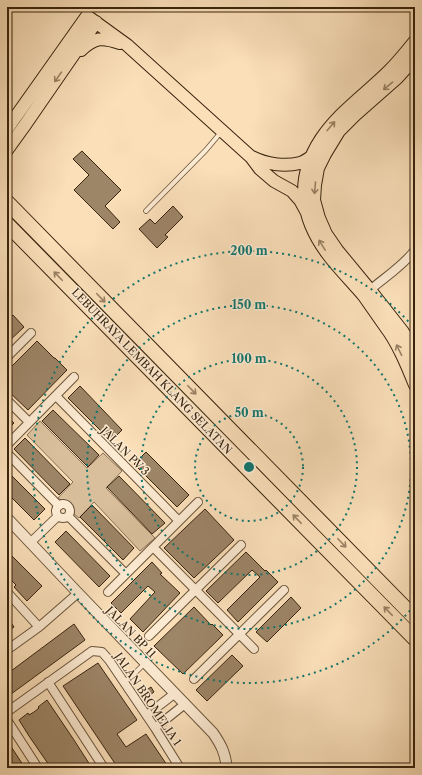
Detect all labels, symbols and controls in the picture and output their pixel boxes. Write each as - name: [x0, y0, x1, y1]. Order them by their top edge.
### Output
- one-way arrow: [54, 71, 62, 82]
- one-way arrow: [383, 82, 394, 91]
- one-way arrow: [326, 121, 335, 132]
- one-way arrow: [311, 181, 318, 194]
- one-way arrow: [318, 239, 326, 251]
- text: 200 m: [230, 243, 268, 258]
- one-way arrow: [54, 271, 63, 281]
- street label: LEBUHRAYA LEMBAH KLANG SELATAN: [69, 285, 235, 457]
- one-way arrow: [96, 293, 106, 303]
- text: 150 m: [232, 297, 266, 312]
- one-way arrow: [395, 344, 402, 356]
- text: 100 m: [231, 351, 267, 366]
- one-way arrow: [187, 385, 197, 395]
- text: 50 m: [234, 405, 264, 420]
- street label: JALAN PV 3: [96, 422, 152, 478]
- centre of rings: [242, 460, 256, 474]
- one-way arrow: [292, 514, 302, 524]
- one-way arrow: [337, 538, 347, 548]
- street label: JALAN BP 11: [102, 602, 159, 661]
- one-way arrow: [383, 606, 393, 616]
- street label: JALAN BROMELIA 1: [110, 648, 185, 749]

